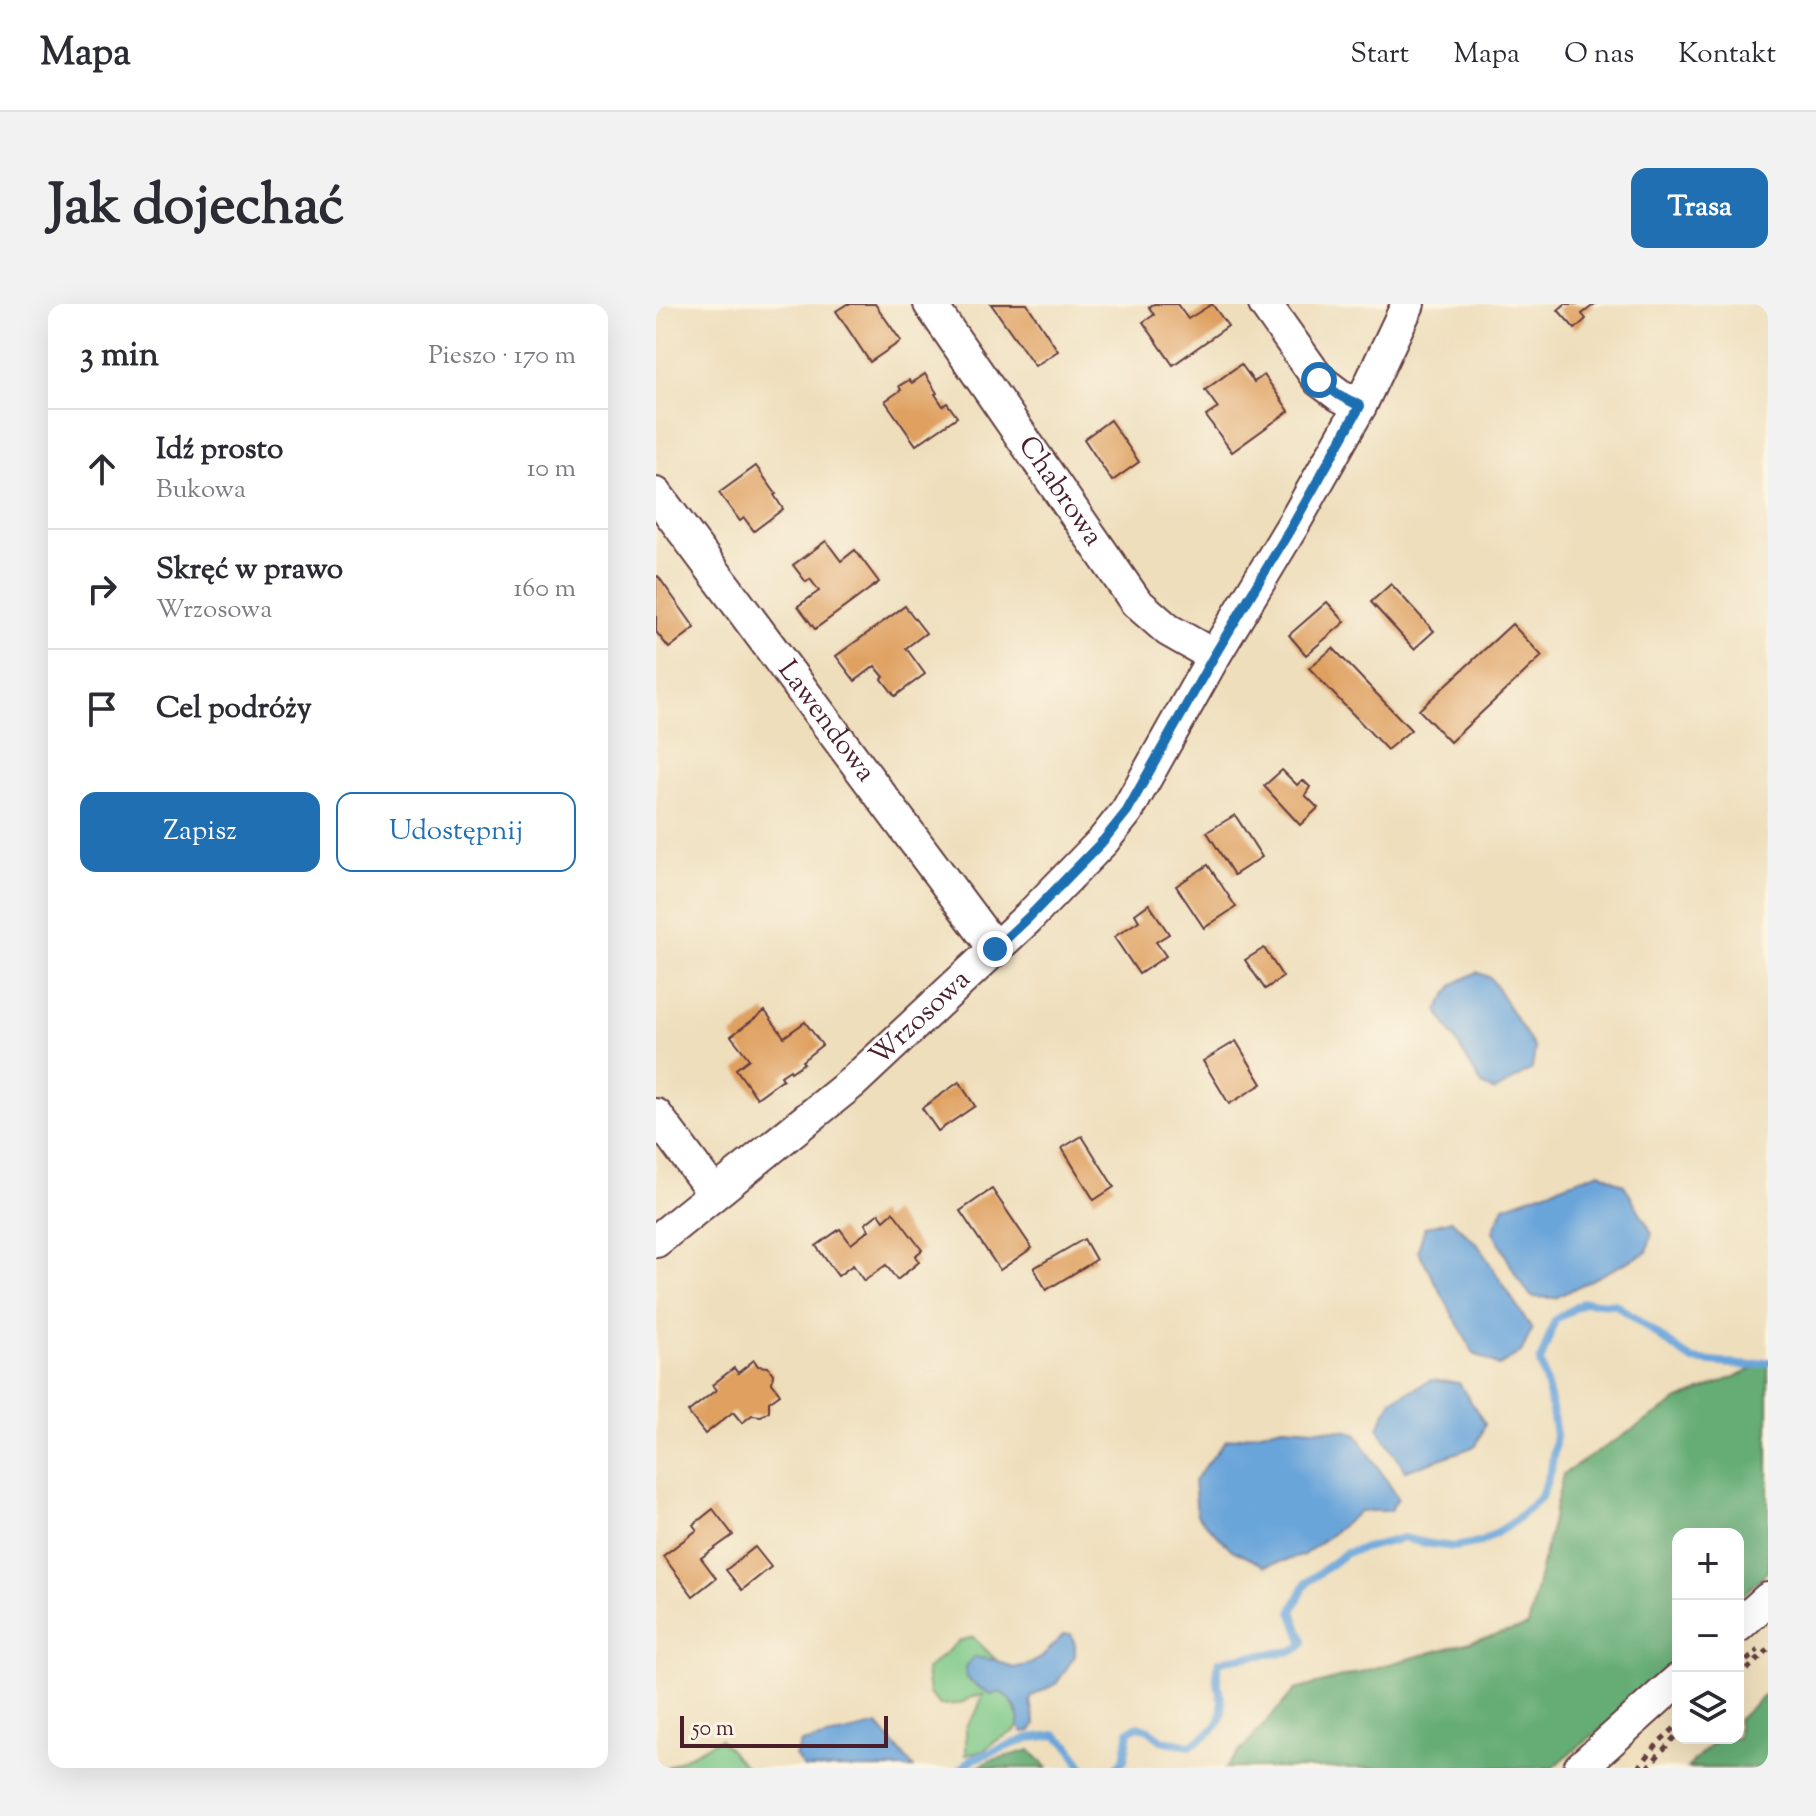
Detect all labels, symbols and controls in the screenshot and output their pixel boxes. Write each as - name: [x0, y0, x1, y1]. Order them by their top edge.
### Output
- text: Mapa: [40, 28, 131, 82]
- text: Start: [1350, 35, 1409, 75]
- text: Mapa: [1453, 35, 1520, 75]
- text: O nas: [1564, 35, 1634, 75]
- text: Kontakt: [1678, 35, 1776, 75]
- text: Jak dojechać: [48, 168, 344, 249]
- button: Trasa: [1631, 168, 1768, 248]
- text: 3 min: [80, 332, 159, 381]
- text: Pieszo · 170 m: [428, 338, 576, 375]
- route start: [1301, 362, 1337, 398]
- street label: Chabrowa: [1007, 428, 1112, 555]
- text: Idź prosto: [156, 429, 283, 472]
- icon: ahead: [80, 447, 124, 491]
- text: 10 m: [527, 451, 576, 488]
- text: Bukowa: [156, 472, 246, 509]
- text: Skręć w prawo: [156, 549, 343, 592]
- icon: right: [80, 567, 124, 611]
- text: 160 m: [513, 571, 576, 608]
- text: Wrzosowa: [156, 592, 272, 629]
- street label: Lawendowa: [767, 653, 884, 791]
- icon: arrive: [80, 687, 124, 731]
- text: Cel podróży: [156, 688, 312, 731]
- button: Zapisz: [80, 792, 320, 872]
- button: Udostępnij: [336, 792, 576, 872]
- route end: [977, 931, 1013, 967]
- street label: Wrzosowa: [861, 961, 980, 1076]
- map controls: [1672, 1528, 1744, 1744]
- button: +: [1672, 1528, 1744, 1600]
- button: −: [1672, 1600, 1744, 1672]
- button: layers: [1672, 1672, 1744, 1744]
- scale bar: [680, 1712, 888, 1748]
- text: 50 m: [692, 1714, 734, 1746]

